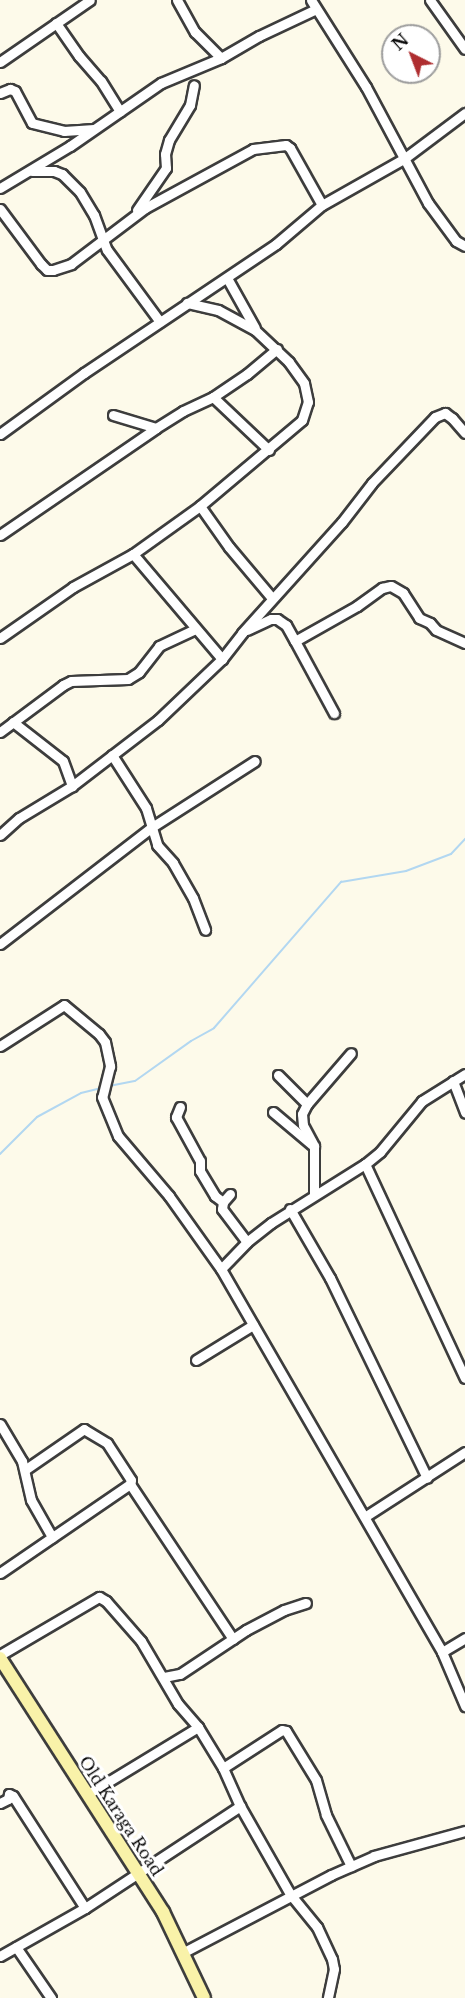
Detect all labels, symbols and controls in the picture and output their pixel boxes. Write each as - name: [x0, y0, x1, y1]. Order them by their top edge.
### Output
- north arrow: [381, 24, 441, 84]
- text: N: [388, 30, 413, 55]
- street label: Old Karaga Road: [75, 1752, 167, 1880]

